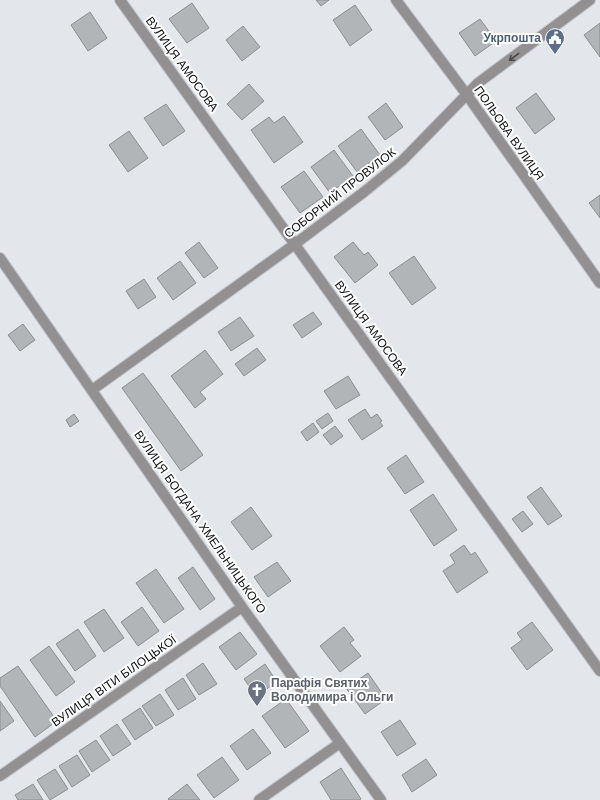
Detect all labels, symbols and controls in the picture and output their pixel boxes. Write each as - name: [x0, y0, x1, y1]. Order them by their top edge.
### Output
- street label: ВУЛИЦЯ АМОСОВА: [143, 14, 221, 114]
- public building icon: Укрпошта: [544, 27, 566, 55]
- place label: Укрпошта: [484, 31, 541, 45]
- one-way arrow: [508, 52, 519, 61]
- street label: ПОЛЬОВА ВУЛИЦЯ: [471, 83, 547, 183]
- street label: СОБОРНИЙ ПРОВУЛОК: [281, 144, 399, 241]
- street label: ВУЛИЦЯ АМОСОВА: [332, 278, 410, 378]
- street label: ВУЛИЦЯ БОГДАНА ХМЕЛЬНИЦЬКОГО: [131, 428, 269, 616]
- street label: ВУЛИЦЯ ВІТИ БІЛОЦЬКОЇ: [49, 632, 180, 729]
- place label: Парафія Святих Володимира і Ольги: [271, 676, 393, 704]
- church icon: Парафія Святих Володимира і Ольги: [246, 679, 268, 707]

